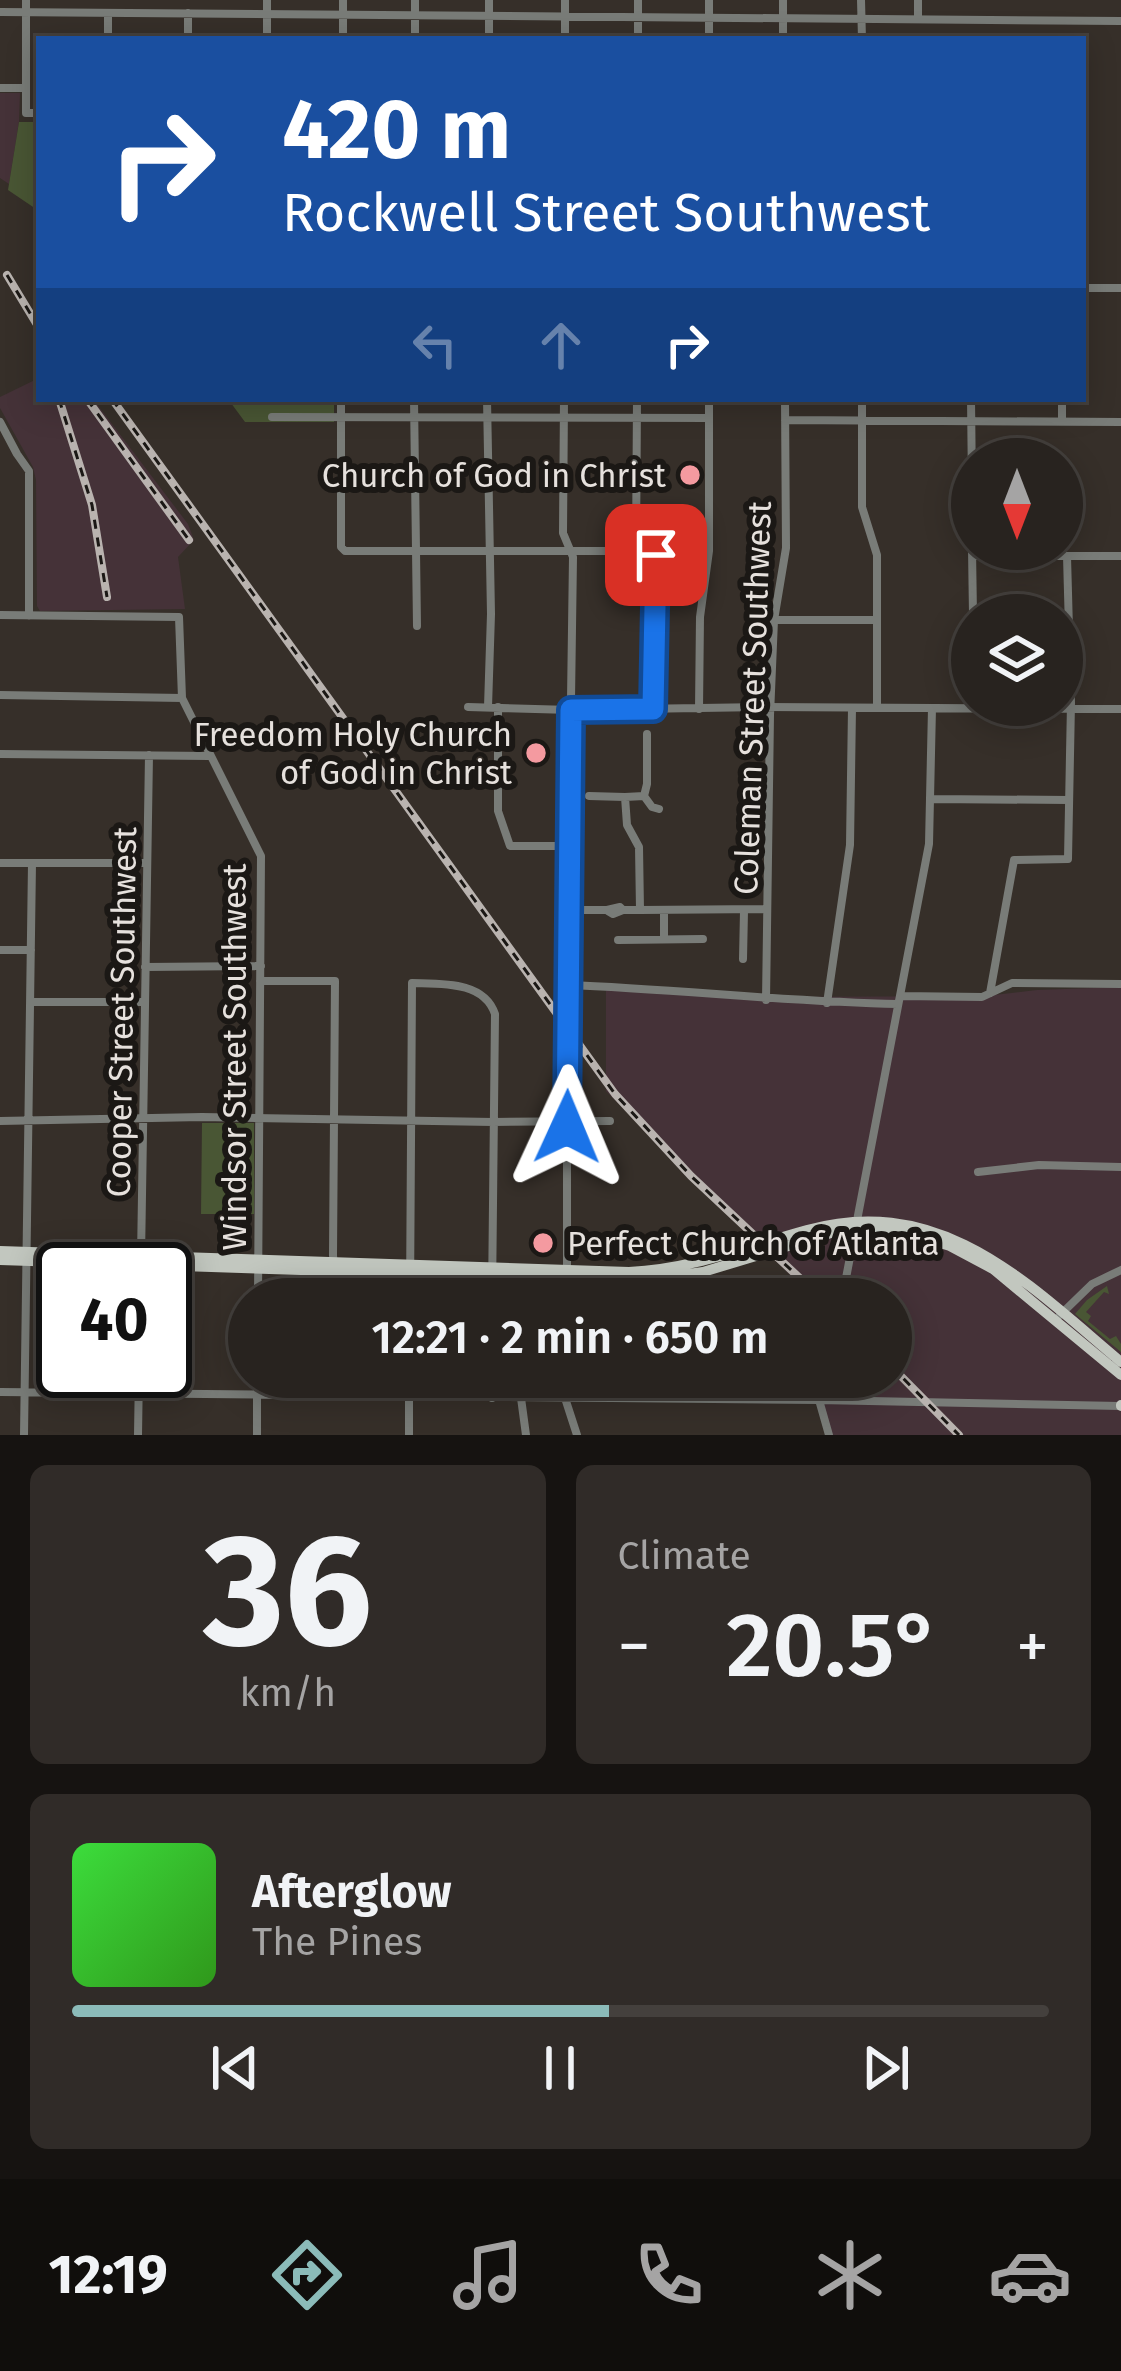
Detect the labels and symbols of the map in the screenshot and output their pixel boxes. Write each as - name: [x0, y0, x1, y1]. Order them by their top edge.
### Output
- north arrow: [951, 438, 1083, 570]
- place label: Church of God in Christ: [322, 456, 666, 496]
- marker: Church of God in Christ: [677, 462, 703, 488]
- street label: Coleman Street Southwest: [726, 500, 780, 896]
- pin: [605, 504, 707, 606]
- place label: Freedom Holy Church of God in Christ: [194, 715, 512, 793]
- marker: Freedom Holy Church of God in Christ: [523, 740, 549, 766]
- street label: Cooper Street Southwest: [99, 826, 145, 1198]
- street label: Windsor Street Southwest: [215, 864, 255, 1250]
- position arrow: [504, 1064, 630, 1190]
- place label: Perfect Church of Atlanta: [567, 1224, 939, 1264]
- marker: Perfect Church of Atlanta: [530, 1230, 556, 1256]
- speed limit sign: 40: [36, 1242, 192, 1398]

